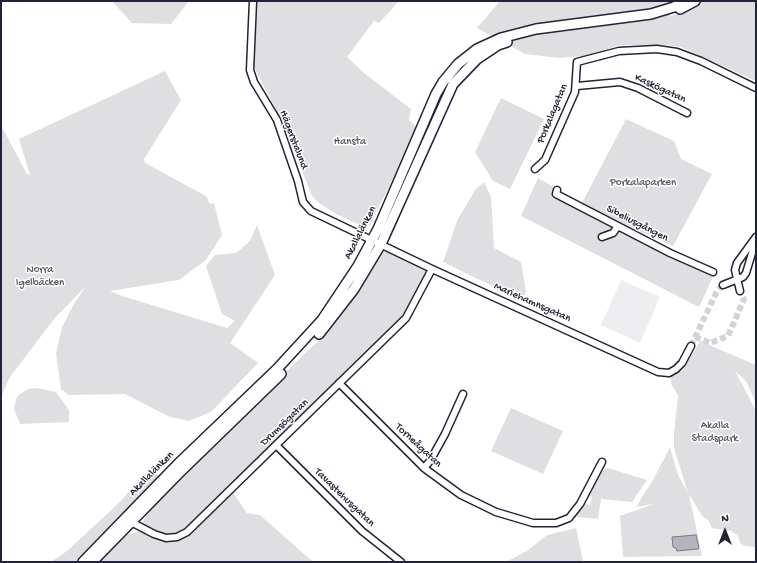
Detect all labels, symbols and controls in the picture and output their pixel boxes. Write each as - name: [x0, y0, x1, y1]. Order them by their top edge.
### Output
- street label: Kaskögatan: [632, 71, 688, 107]
- street label: Porkalagatan: [535, 82, 571, 146]
- street label: Hägerstalund: [276, 109, 310, 171]
- park label: Hansta: [334, 135, 366, 149]
- park label: Porkalaparken: [610, 176, 676, 190]
- street label: Sibeliusgången: [604, 203, 670, 245]
- street label: Akallalänken: [342, 204, 380, 262]
- park label: Norra Igelbäcken: [16, 263, 64, 289]
- street label: Mariehamnsgatan: [491, 280, 573, 326]
- street label: Drumsögatan: [258, 397, 312, 449]
- park label: Akalla Stadspark: [692, 419, 738, 445]
- street label: Torneågatan: [392, 421, 444, 471]
- street label: Akallalänken: [127, 449, 177, 499]
- street label: Tavastehusgatan: [311, 466, 377, 530]
- north arrow: [705, 511, 745, 551]
- text: N: [721, 513, 729, 525]

